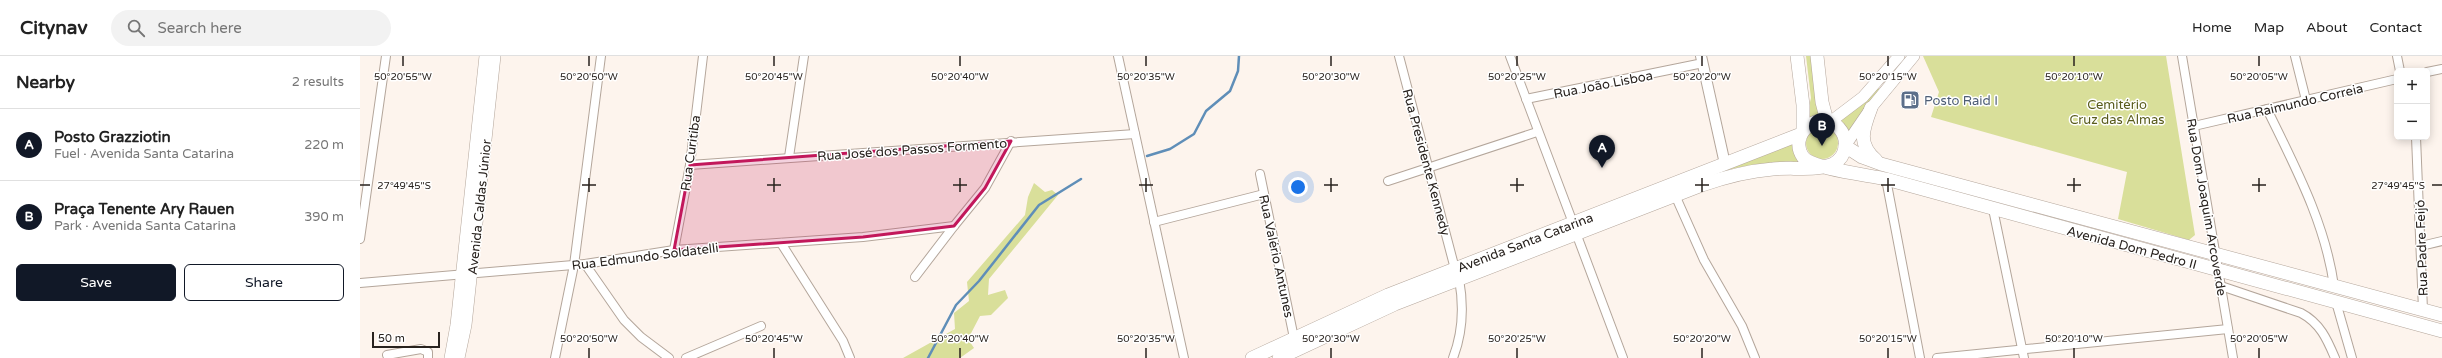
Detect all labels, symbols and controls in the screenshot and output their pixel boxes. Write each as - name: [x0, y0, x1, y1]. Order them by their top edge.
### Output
- search box: [111, 10, 391, 46]
- text: Citynav: [20, 17, 87, 39]
- icon: search: [125, 17, 147, 39]
- text: Search here: [157, 19, 242, 37]
- text: Home: [2192, 19, 2232, 36]
- text: Map: [2254, 19, 2284, 36]
- text: About: [2306, 19, 2348, 36]
- text: Contact: [2370, 19, 2422, 36]
- street label: Rua João Lisboa: [1552, 68, 1654, 102]
- map controls: [2394, 68, 2430, 140]
- button: +: [2394, 68, 2430, 104]
- text: 50°20'55"W: [374, 71, 432, 83]
- text: 50°20'50"W: [560, 71, 618, 83]
- text: 50°20'45"W: [745, 71, 803, 83]
- text: 50°20'40"W: [931, 71, 989, 83]
- text: 50°20'35"W: [1117, 71, 1175, 83]
- text: 50°20'30"W: [1302, 71, 1360, 83]
- text: 50°20'25"W: [1488, 71, 1546, 83]
- text: 50°20'20"W: [1673, 71, 1731, 83]
- text: 50°20'15"W: [1859, 71, 1917, 83]
- text: 50°20'10"W: [2045, 71, 2103, 83]
- text: 50°20'05"W: [2230, 71, 2288, 83]
- text: Nearby: [16, 72, 75, 93]
- text: 2 results: [292, 74, 344, 90]
- street label: Rua Raimundo Correia: [2226, 81, 2365, 127]
- street label: Rua Presidente Kennedy: [1399, 87, 1453, 238]
- fuel station icon: Posto Raid I: [1899, 89, 1921, 111]
- place label: Posto Raid I: [1924, 93, 1998, 109]
- park label: Cemitério Cruz das Almas: [2069, 97, 2165, 128]
- button: −: [2394, 104, 2430, 140]
- pin: B: [1809, 113, 1835, 146]
- street label: Rua Curitiba: [678, 114, 704, 192]
- street label: Rua Dom Joaquim Arcoverde: [2182, 117, 2230, 297]
- text: Posto Grazziotin: [54, 128, 171, 146]
- street label: Rua José dos Passos Formento: [817, 135, 1008, 165]
- pin: A: [1589, 135, 1615, 168]
- text: A: [24, 137, 34, 153]
- text: 220 m: [304, 137, 344, 153]
- street label: Avenida Caldas Júnior: [465, 139, 495, 276]
- text: Fuel · Avenida Santa Catarina: [54, 146, 234, 162]
- your location: [1288, 177, 1308, 197]
- text: 27°49'45"S: [377, 180, 431, 192]
- text: 27°49'45"S: [2371, 180, 2425, 192]
- street label: Rua Valério Antunes: [1255, 193, 1297, 319]
- street label: Rua Padre Feijó: [2412, 199, 2432, 296]
- text: Praça Tenente Ary Rauen: [54, 200, 234, 218]
- text: B: [24, 209, 34, 225]
- text: 390 m: [304, 209, 344, 225]
- street label: Avenida Santa Catarina: [1455, 210, 1595, 276]
- text: Park · Avenida Santa Catarina: [54, 218, 236, 234]
- street label: Avenida Dom Pedro II: [2065, 223, 2198, 273]
- street label: Rua Edmundo Soldatelli: [571, 240, 719, 274]
- button: Save: [16, 264, 176, 301]
- button: Share: [184, 264, 344, 301]
- scale bar: [372, 330, 440, 349]
- text: 50 m: [378, 332, 405, 345]
- text: 50°20'50"W: [560, 333, 618, 345]
- text: 50°20'45"W: [745, 333, 803, 345]
- text: 50°20'40"W: [931, 333, 989, 345]
- text: 50°20'35"W: [1117, 333, 1175, 345]
- text: 50°20'30"W: [1302, 333, 1360, 345]
- text: 50°20'25"W: [1488, 333, 1546, 345]
- text: 50°20'20"W: [1673, 333, 1731, 345]
- text: 50°20'15"W: [1859, 333, 1917, 345]
- text: 50°20'10"W: [2045, 333, 2103, 345]
- text: 50°20'05"W: [2230, 333, 2288, 345]

